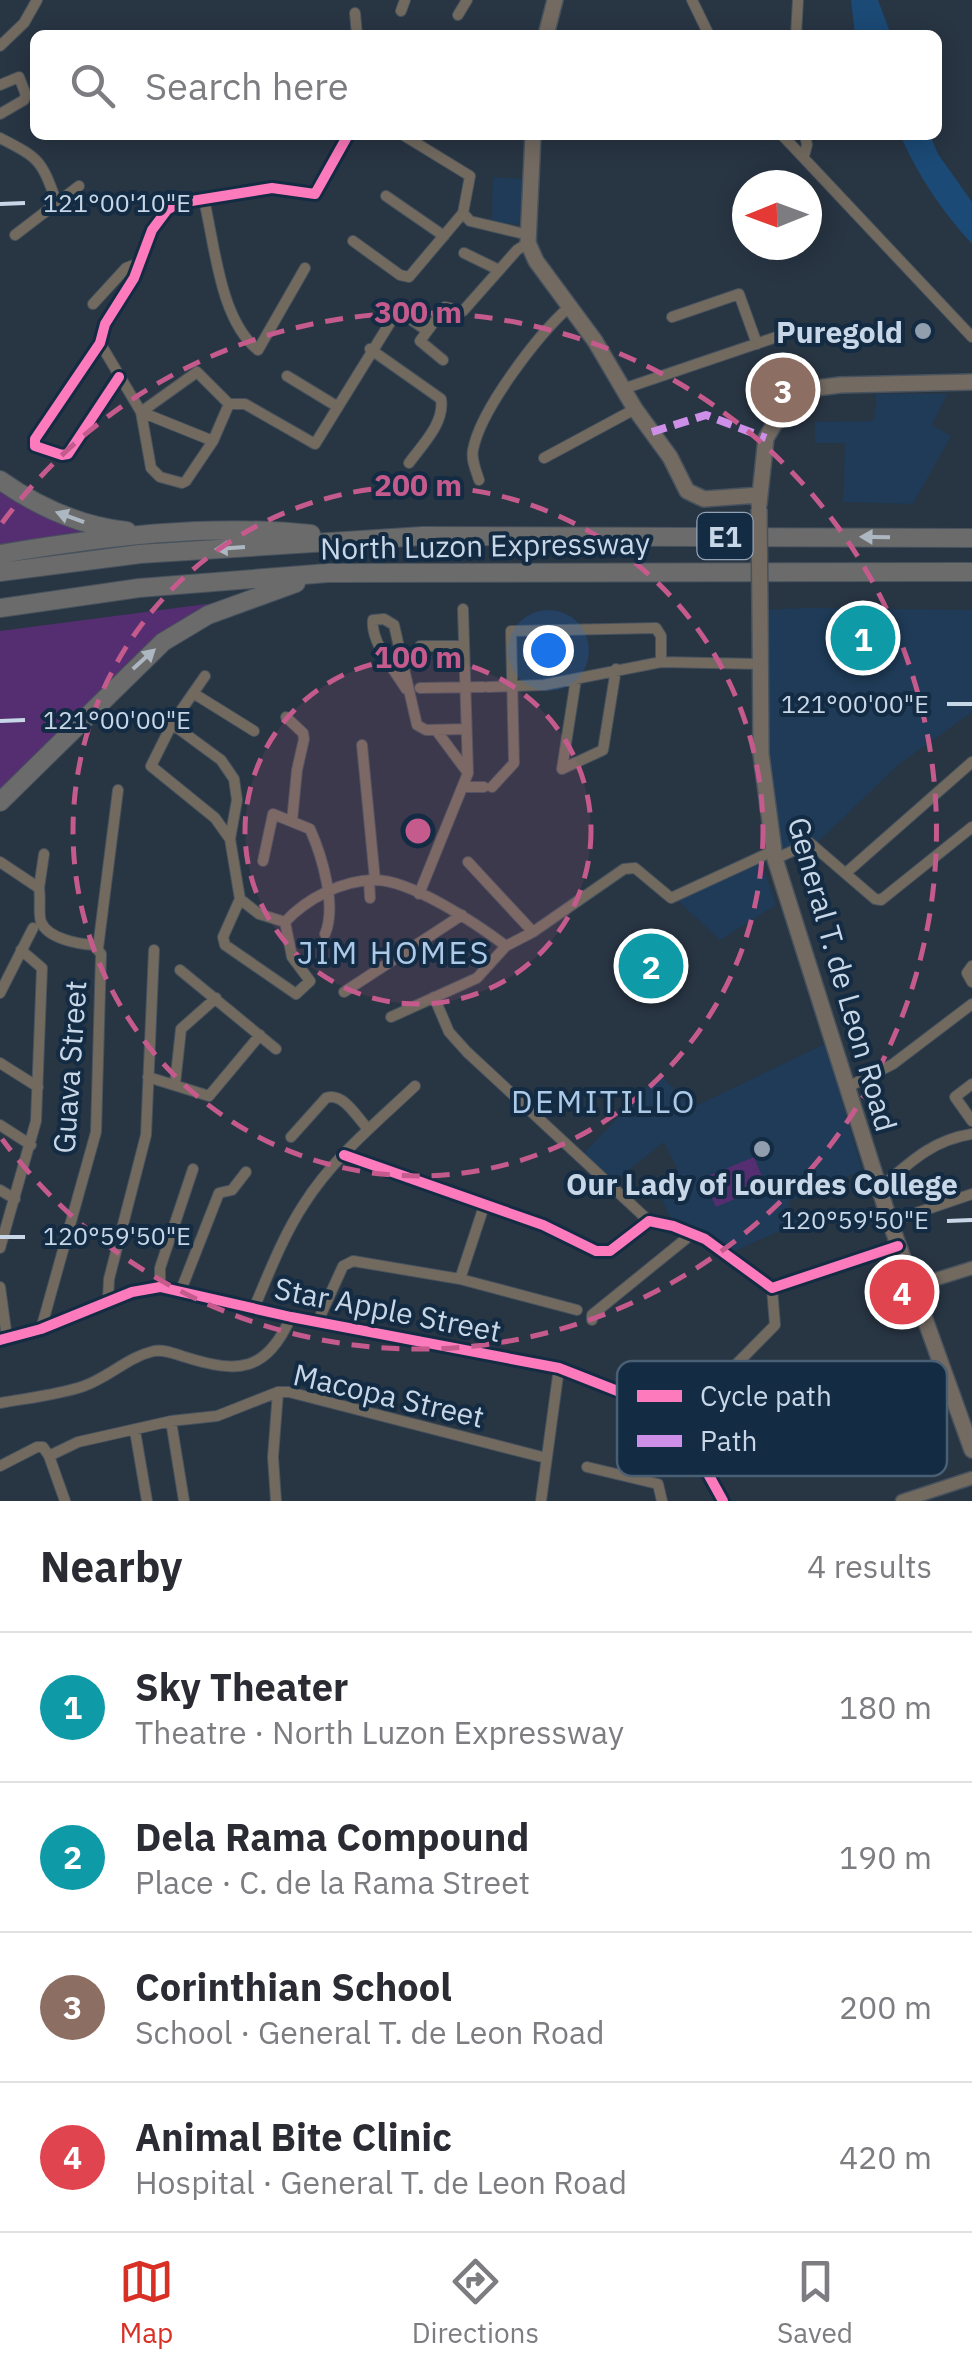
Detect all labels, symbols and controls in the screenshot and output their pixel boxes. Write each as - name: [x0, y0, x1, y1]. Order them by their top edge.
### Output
- search box: [30, 30, 942, 140]
- icon: search: [65, 58, 120, 113]
- text: Search here: [145, 61, 349, 110]
- north arrow: [732, 170, 822, 260]
- text: 121°00'10"E: [43, 186, 191, 219]
- text: 300 m: [374, 292, 462, 331]
- place label: Puregold: [776, 312, 903, 351]
- marker: Puregold: [912, 320, 934, 342]
- pin: 3: [750, 352, 816, 428]
- text: 200 m: [374, 465, 462, 504]
- one-way arrow: [55, 508, 85, 523]
- road number: E1: [698, 513, 752, 559]
- street label: North Luzon Expressway: [320, 523, 650, 567]
- one-way arrow: [858, 529, 890, 545]
- one-way arrow: [213, 540, 245, 556]
- pin: 1: [830, 600, 896, 676]
- your location: [523, 625, 574, 676]
- text: 100 m: [374, 637, 462, 676]
- one-way arrow: [132, 648, 156, 671]
- text: 121°00'00"E: [781, 687, 929, 720]
- text: 121°00'00"E: [43, 703, 191, 736]
- street label: General T. de Leon Road: [779, 812, 907, 1136]
- centre of rings: [400, 813, 436, 849]
- pin: 2: [618, 928, 684, 1004]
- district label: JIM HOMES: [297, 931, 491, 973]
- street label: Guava Street: [43, 979, 95, 1155]
- district label: DEMITILLO: [511, 1080, 697, 1122]
- marker: Our Lady of Lourdes College: [751, 1138, 773, 1160]
- place label: Our Lady of Lourdes College: [566, 1164, 958, 1203]
- text: 120°59'50"E: [781, 1203, 929, 1236]
- text: 120°59'50"E: [43, 1219, 191, 1252]
- pin: 4: [870, 1254, 934, 1330]
- street label: Star Apple Street: [271, 1268, 505, 1350]
- street label: Macopa Street: [290, 1354, 488, 1436]
- legend: [617, 1361, 947, 1476]
- text: Cycle path: [700, 1377, 832, 1414]
- text: Path: [700, 1422, 757, 1459]
- text: Nearby: [40, 1539, 182, 1594]
- text: 4 results: [807, 1545, 932, 1587]
- text: Sky Theater: [135, 1662, 348, 1711]
- text: 1: [63, 1686, 82, 1728]
- text: 180 m: [839, 1686, 932, 1728]
- text: Theatre · North Luzon Expressway: [135, 1711, 624, 1753]
- text: Dela Rama Compound: [135, 1812, 529, 1861]
- text: 2: [63, 1836, 82, 1878]
- text: 190 m: [839, 1836, 932, 1878]
- text: Place · C. de la Rama Street: [135, 1861, 530, 1903]
- text: Corinthian School: [135, 1962, 452, 2011]
- text: 3: [63, 1986, 82, 2028]
- text: 200 m: [839, 1986, 932, 2028]
- text: School · General T. de Leon Road: [135, 2011, 605, 2053]
- text: Animal Bite Clinic: [135, 2112, 452, 2161]
- text: 4: [63, 2136, 82, 2178]
- text: 420 m: [839, 2136, 932, 2178]
- text: Hospital · General T. de Leon Road: [135, 2161, 627, 2203]
- tab: Map: [119, 2254, 174, 2351]
- tab: Directions: [412, 2254, 539, 2351]
- tab: Saved: [777, 2254, 853, 2351]

